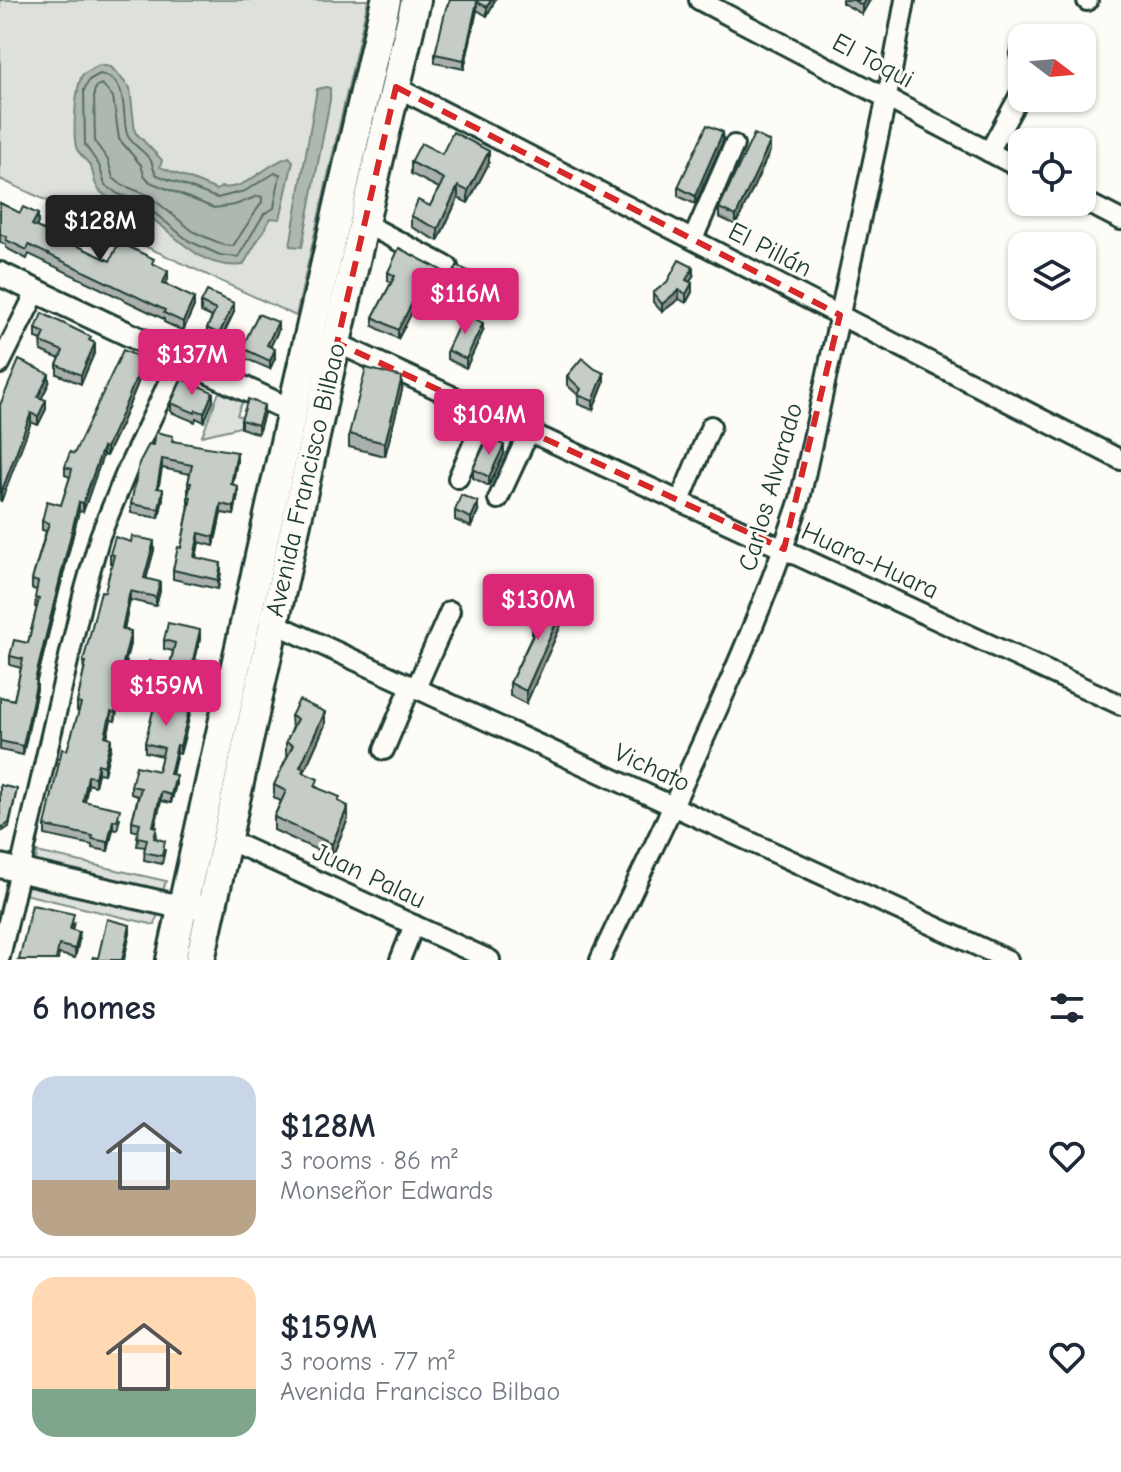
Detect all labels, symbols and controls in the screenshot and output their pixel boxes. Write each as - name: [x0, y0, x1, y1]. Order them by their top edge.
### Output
- north arrow: [1008, 24, 1096, 112]
- map controls: [1008, 24, 1096, 320]
- street label: El Toqui: [827, 27, 919, 95]
- button: locate: [1008, 128, 1096, 216]
- pin: $128M: [44, 195, 156, 263]
- text: $128M: [63, 206, 137, 236]
- street label: El Pillán: [723, 216, 817, 284]
- button: layers: [1008, 232, 1096, 320]
- pin: $116M: [409, 268, 521, 336]
- text: $116M: [430, 279, 500, 309]
- pin: $137M: [136, 329, 248, 397]
- text: $137M: [156, 340, 228, 370]
- street label: Avenida Francisco Bilbao: [260, 340, 352, 620]
- pin: $104M: [433, 389, 545, 457]
- street label: Carlos Alvarado: [733, 399, 809, 575]
- text: $104M: [452, 400, 526, 430]
- street label: Huara-Huara: [797, 516, 943, 606]
- pin: $130M: [482, 574, 594, 642]
- text: $130M: [501, 585, 575, 615]
- pin: $159M: [110, 660, 222, 728]
- text: $159M: [129, 671, 203, 701]
- street label: Vichato: [609, 737, 695, 799]
- street label: Juan Palau: [308, 837, 430, 915]
- icon: filters: [1045, 986, 1089, 1030]
- text: 6 homes: [32, 988, 156, 1028]
- text: $128M: [280, 1106, 376, 1146]
- icon: home: [96, 1108, 192, 1204]
- icon: heart: [1045, 1134, 1089, 1178]
- text: 3 rooms · 86 m²: [280, 1146, 458, 1176]
- text: Monseñor Edwards: [280, 1176, 493, 1206]
- text: $159M: [280, 1307, 377, 1347]
- icon: home: [96, 1309, 192, 1405]
- icon: heart: [1045, 1335, 1089, 1379]
- text: 3 rooms · 77 m²: [280, 1347, 455, 1377]
- text: Avenida Francisco Bilbao: [280, 1377, 560, 1407]

